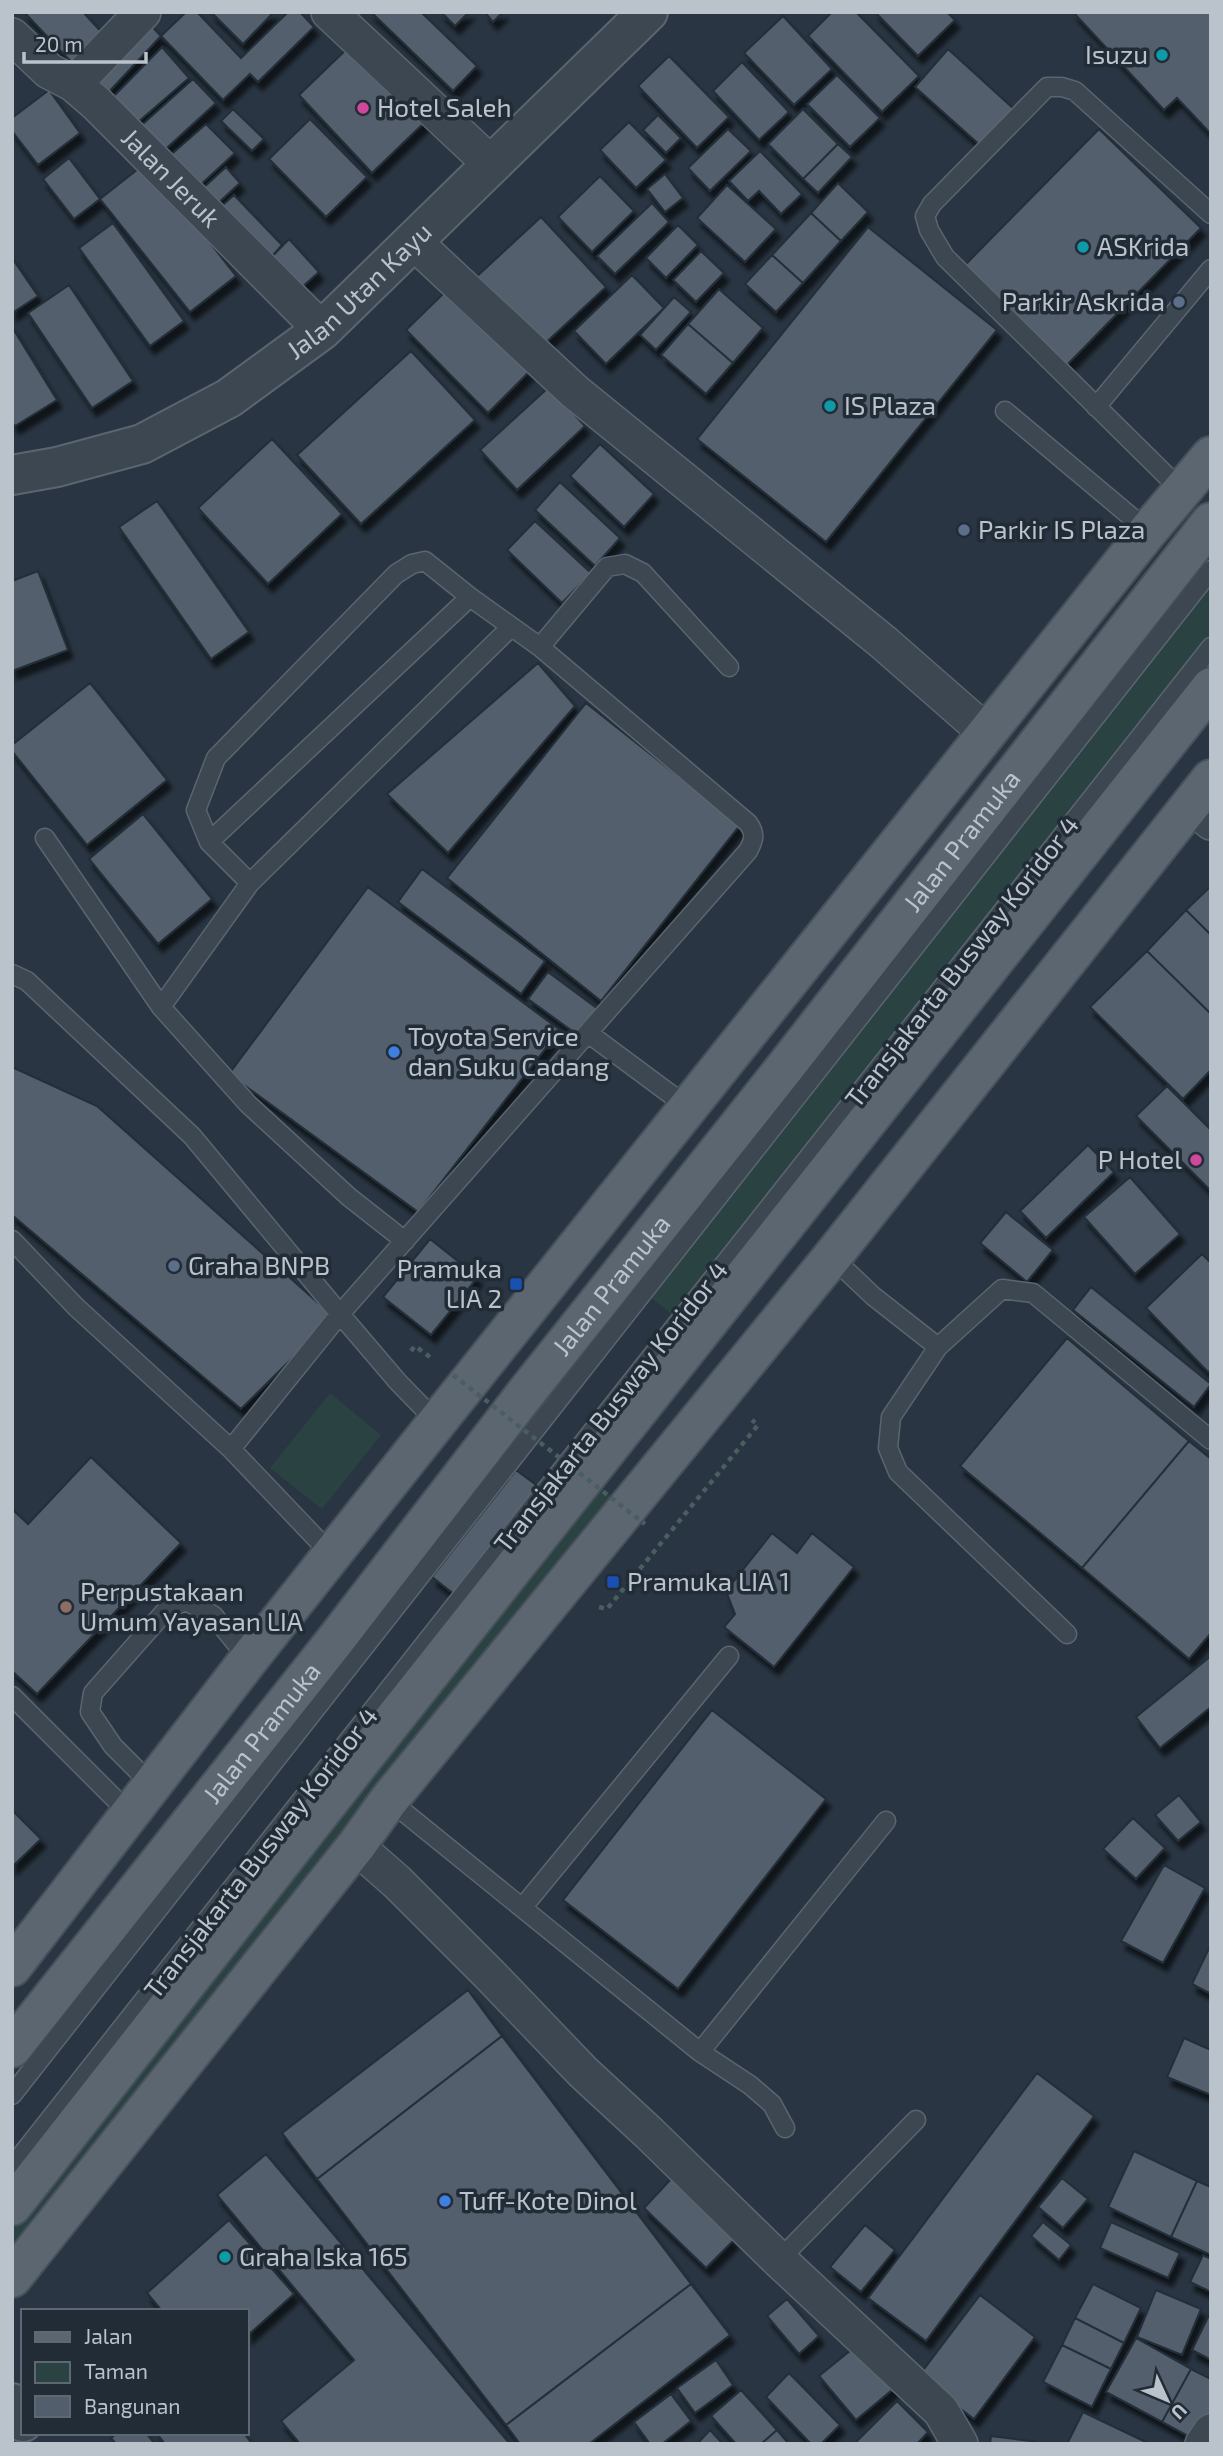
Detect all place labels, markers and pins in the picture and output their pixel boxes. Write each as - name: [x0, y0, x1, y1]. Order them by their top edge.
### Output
- place label: Isuzu: [1085, 38, 1148, 69]
- marker: Isuzu: [1154, 47, 1170, 63]
- place label: Hotel Saleh: [377, 91, 512, 122]
- marker: Hotel Saleh: [355, 100, 371, 116]
- place label: ASKrida: [1097, 230, 1189, 261]
- marker: ASKrida: [1075, 239, 1091, 255]
- place label: Parkir Askrida: [1002, 285, 1165, 316]
- marker: Parkir Askrida: [1171, 294, 1187, 310]
- place label: IS Plaza: [844, 389, 936, 420]
- marker: IS Plaza: [822, 398, 838, 414]
- place label: Parkir IS Plaza: [978, 513, 1145, 544]
- marker: Parkir IS Plaza: [956, 522, 972, 538]
- place label: Toyota Service dan Suku Cadang: [408, 1020, 609, 1081]
- marker: Toyota Service dan Suku Cadang: [386, 1044, 402, 1060]
- place label: P Hotel: [1098, 1143, 1182, 1174]
- marker: P Hotel: [1188, 1152, 1204, 1168]
- place label: Graha BNPB: [188, 1249, 330, 1280]
- place label: Pramuka LIA 2: [397, 1252, 502, 1313]
- marker: Graha BNPB: [166, 1258, 182, 1274]
- marker: Pramuka LIA 2: [508, 1276, 524, 1292]
- place label: Pramuka LIA 1: [627, 1565, 790, 1596]
- marker: Pramuka LIA 1: [605, 1574, 621, 1590]
- place label: Perpustakaan Umum Yayasan LIA: [80, 1575, 303, 1636]
- marker: Perpustakaan Umum Yayasan LIA: [58, 1599, 74, 1615]
- place label: Tuff-Kote Dinol: [459, 2184, 637, 2215]
- marker: Tuff-Kote Dinol: [437, 2193, 453, 2209]
- place label: Graha Iska 165: [239, 2240, 408, 2271]
- marker: Graha Iska 165: [217, 2249, 233, 2265]

